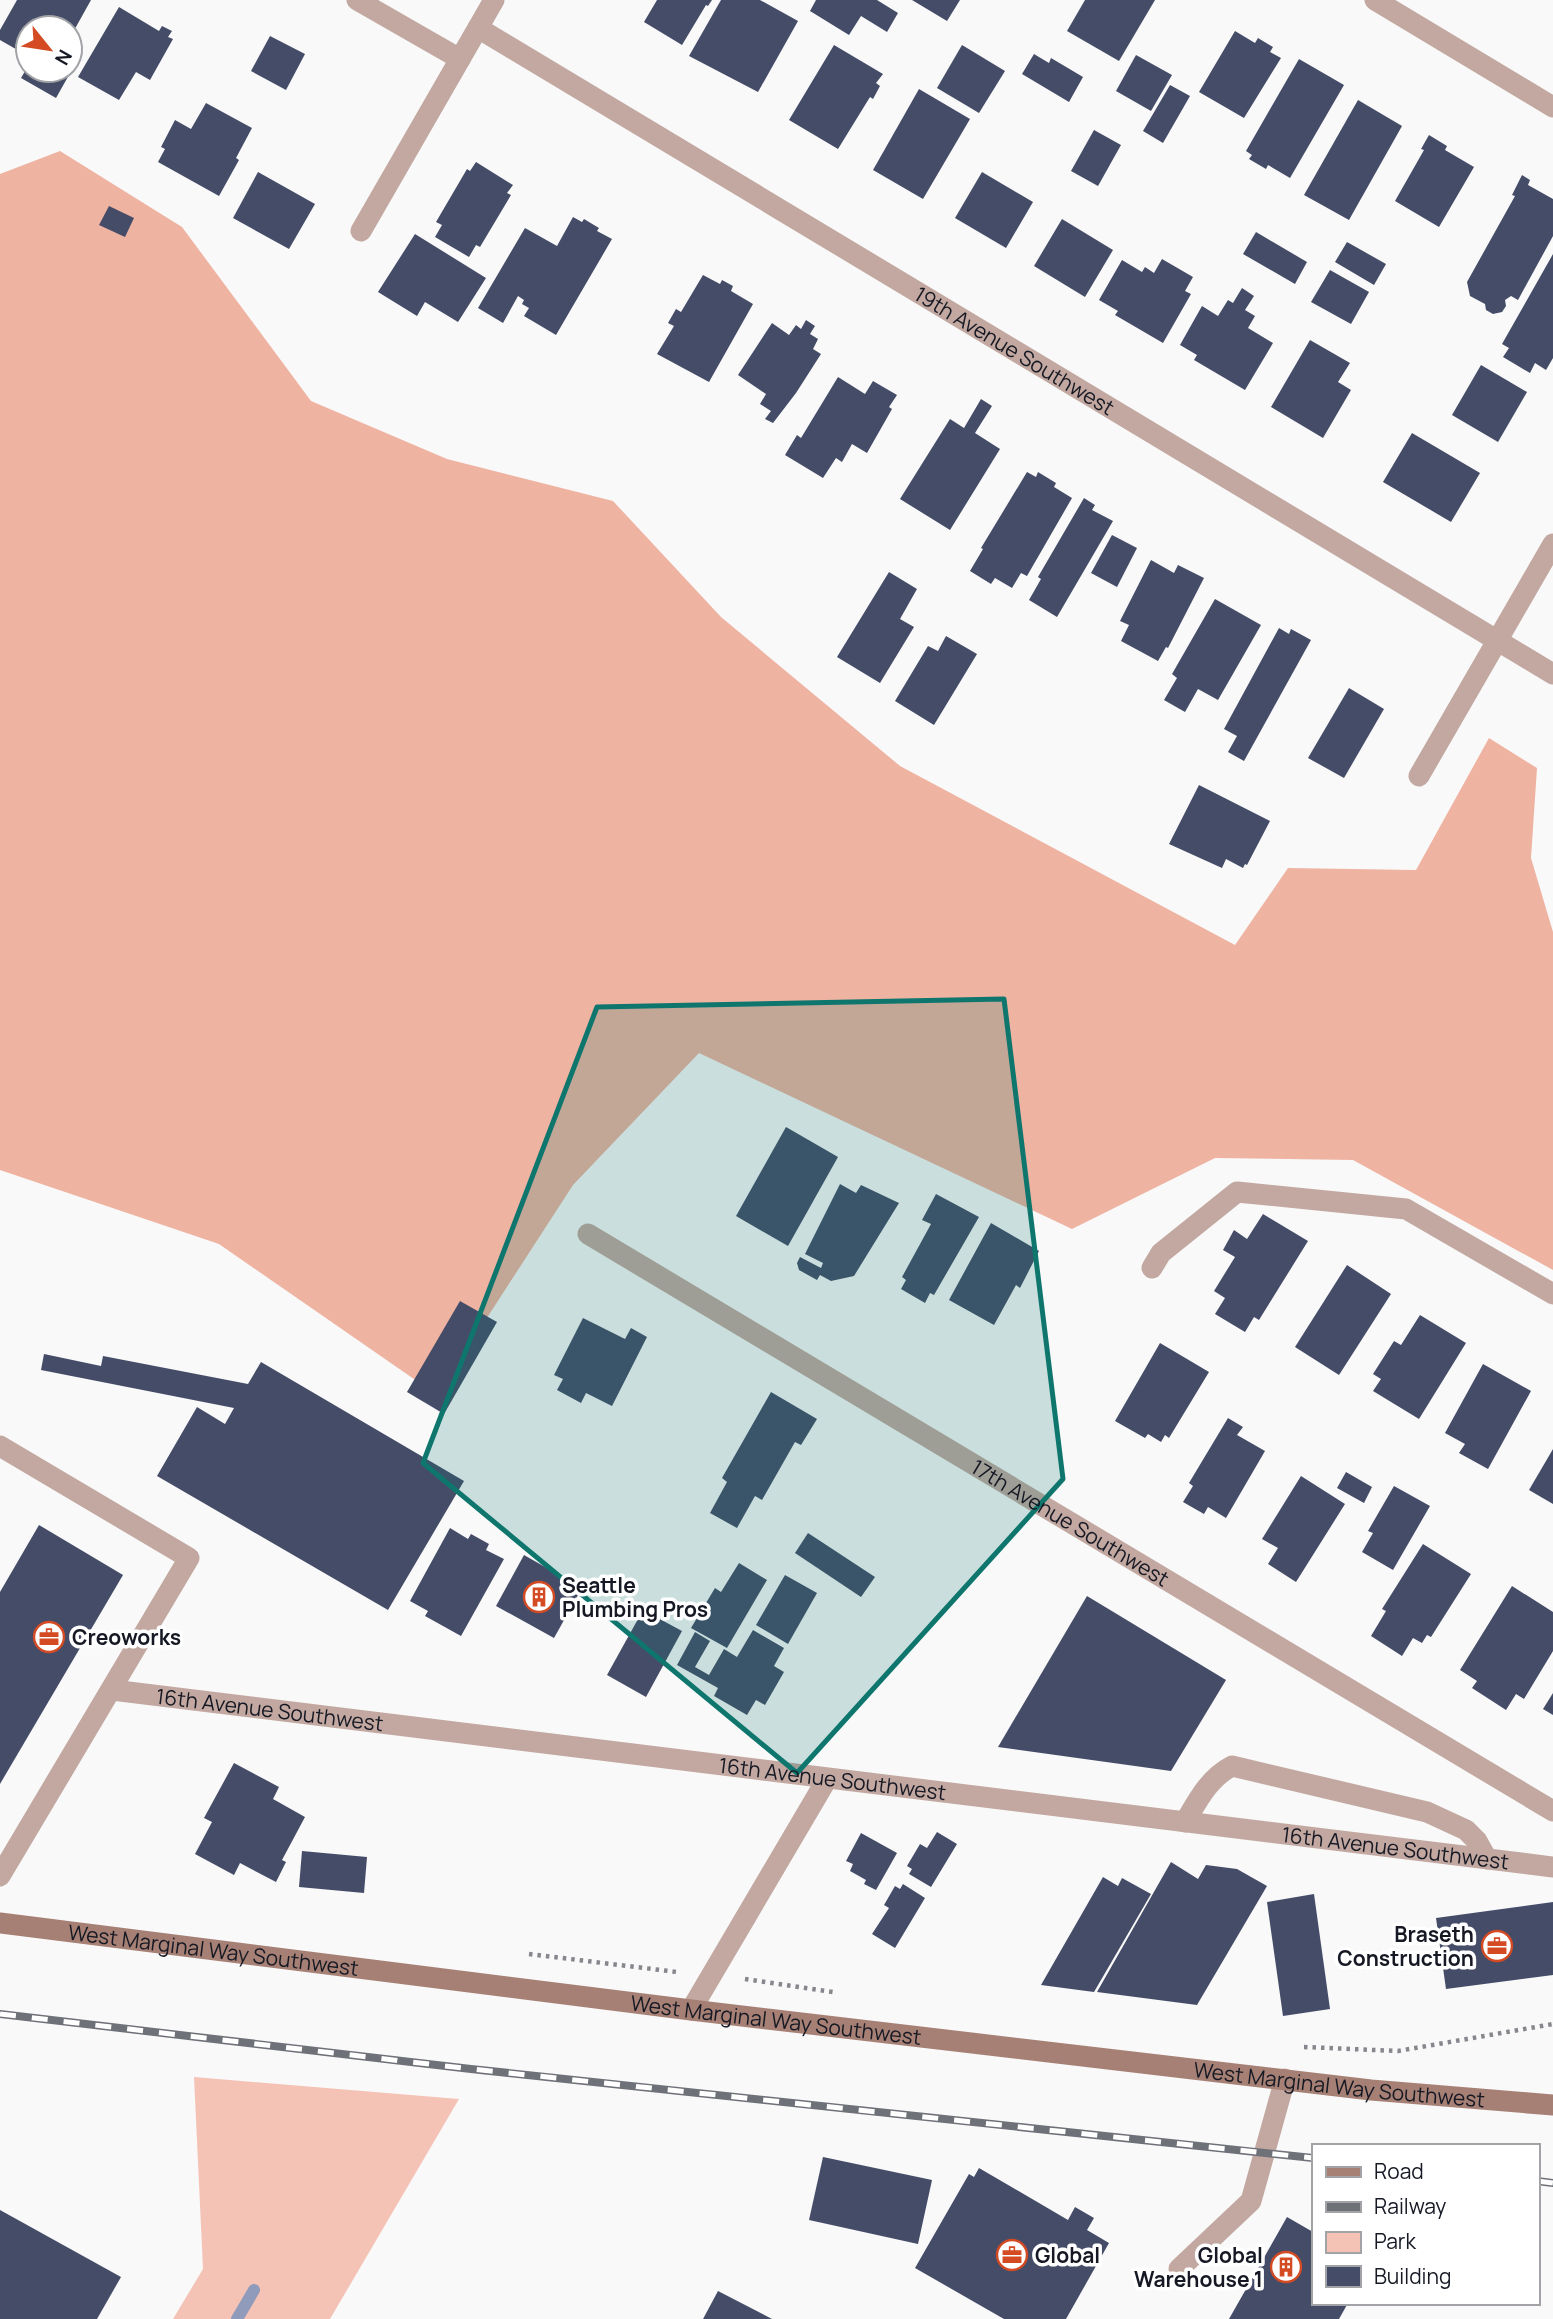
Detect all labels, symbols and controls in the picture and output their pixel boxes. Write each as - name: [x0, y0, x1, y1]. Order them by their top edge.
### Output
- north arrow: [14, 14, 84, 84]
- text: N: [49, 45, 78, 70]
- street label: 19th Avenue Southwest: [909, 280, 1120, 421]
- street label: 17th Avenue Southwest: [966, 1452, 1175, 1592]
- place label: Seattle Plumbing Pros: [562, 1571, 708, 1623]
- building icon: Seattle Plumbing Pros: [522, 1580, 556, 1614]
- office icon: Creoworks: [32, 1620, 66, 1654]
- place label: Creoworks: [72, 1623, 181, 1651]
- street label: 16th Avenue Southwest: [155, 1682, 385, 1737]
- street label: 16th Avenue Southwest: [717, 1751, 948, 1806]
- street label: 16th Avenue Southwest: [1280, 1820, 1511, 1875]
- street label: West Marginal Way Southwest: [66, 1918, 360, 1982]
- place label: Braseth Construction: [1337, 1920, 1474, 1972]
- office icon: Braseth Construction: [1480, 1929, 1514, 1963]
- street label: West Marginal Way Southwest: [629, 1989, 923, 2051]
- street label: West Marginal Way Southwest: [1192, 2055, 1486, 2113]
- legend: [1312, 2144, 1539, 2305]
- text: Road: [1374, 2157, 1424, 2185]
- text: Railway: [1374, 2192, 1446, 2220]
- text: Park: [1374, 2227, 1416, 2255]
- office icon: Global: [995, 2238, 1029, 2272]
- place label: Global: [1035, 2241, 1100, 2269]
- place label: Global Warehouse 1: [1134, 2241, 1263, 2293]
- building icon: Global Warehouse 1: [1269, 2250, 1303, 2284]
- text: Building: [1374, 2262, 1451, 2290]

